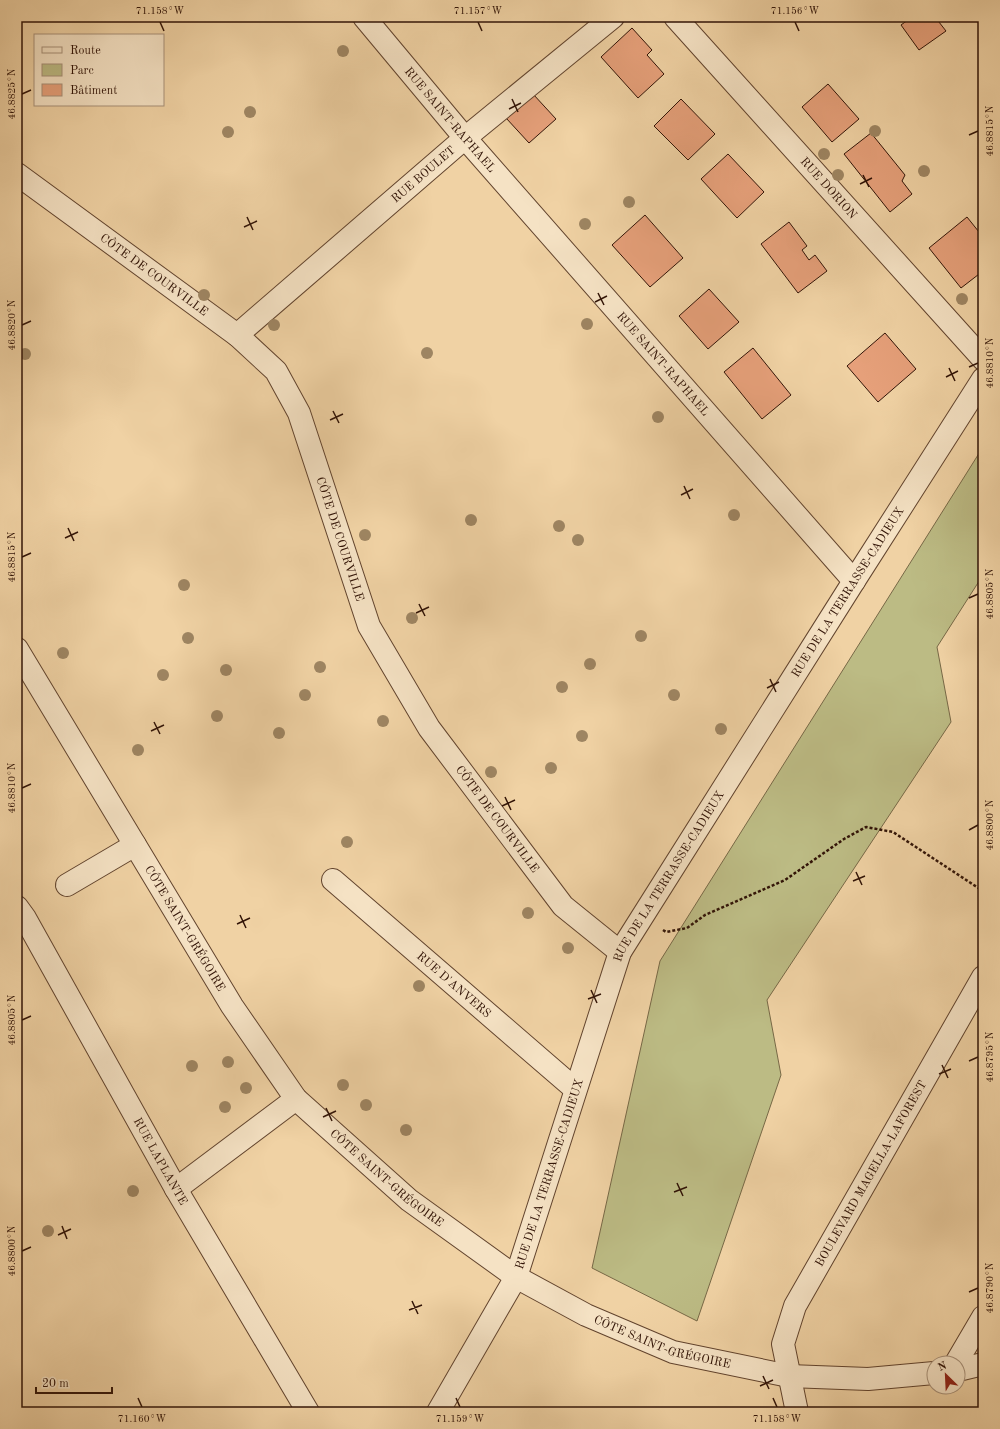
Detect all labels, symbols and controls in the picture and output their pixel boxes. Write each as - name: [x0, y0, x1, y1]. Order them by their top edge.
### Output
- text: 71.158°W: [136, 6, 184, 16]
- text: 71.157°W: [454, 6, 502, 16]
- text: 71.156°W: [771, 6, 819, 16]
- legend: [34, 34, 164, 106]
- text: Route: [70, 45, 101, 57]
- text: Parc: [70, 65, 94, 77]
- street label: RUE SAINT-RAPHAEL: [402, 65, 497, 175]
- text: 46.8825°N: [7, 68, 17, 120]
- text: Bâtiment: [70, 85, 117, 97]
- text: 46.8815°N: [985, 105, 995, 157]
- street label: RUE BOULET: [390, 144, 458, 206]
- street label: RUE DORION: [798, 156, 859, 222]
- street label: CÔTE DE COURVILLE: [98, 232, 210, 318]
- text: 46.8820°N: [7, 299, 17, 351]
- street label: RUE SAINT-RAPHAEL: [614, 310, 711, 418]
- text: 46.8810°N: [985, 337, 995, 389]
- street label: CÔTE DE COURVILLE: [313, 475, 365, 603]
- street label: RUE DE LA TERRASSE-CADIEUX: [790, 505, 907, 680]
- text: 46.8815°N: [7, 531, 17, 583]
- text: 46.8805°N: [985, 568, 995, 620]
- text: 46.8810°N: [7, 762, 17, 814]
- street label: CÔTE DE COURVILLE: [453, 764, 541, 875]
- street label: RUE DE LA TERRASSE-CADIEUX: [612, 789, 727, 963]
- text: 46.8800°N: [985, 799, 995, 851]
- street label: CÔTE SAINT-GRÉGOIRE: [142, 864, 227, 994]
- street label: RUE D'ANVERS: [414, 950, 493, 1020]
- text: 46.8805°N: [7, 994, 17, 1046]
- text: 46.8795°N: [985, 1031, 995, 1083]
- street label: RUE DE LA TERRASSE-CADIEUX: [514, 1078, 586, 1271]
- street label: BOULEVARD MAGELLA-LAFOREST: [814, 1079, 929, 1269]
- street label: RUE LAPLANTE: [131, 1116, 189, 1207]
- street label: CÔTE SAINT-GRÉGOIRE: [327, 1127, 445, 1230]
- text: 46.8800°N: [7, 1225, 17, 1277]
- text: 46.8790°N: [985, 1262, 995, 1314]
- street label: CÔTE SAINT-GRÉGOIRE: [592, 1314, 732, 1371]
- north arrow: [926, 1355, 966, 1395]
- text: N: [936, 1360, 949, 1374]
- scale bar: [36, 1369, 112, 1395]
- text: 20 m: [42, 1378, 69, 1390]
- text: 71.160°W: [118, 1414, 166, 1424]
- text: 71.159°W: [436, 1414, 484, 1424]
- text: 71.158°W: [753, 1414, 801, 1424]

